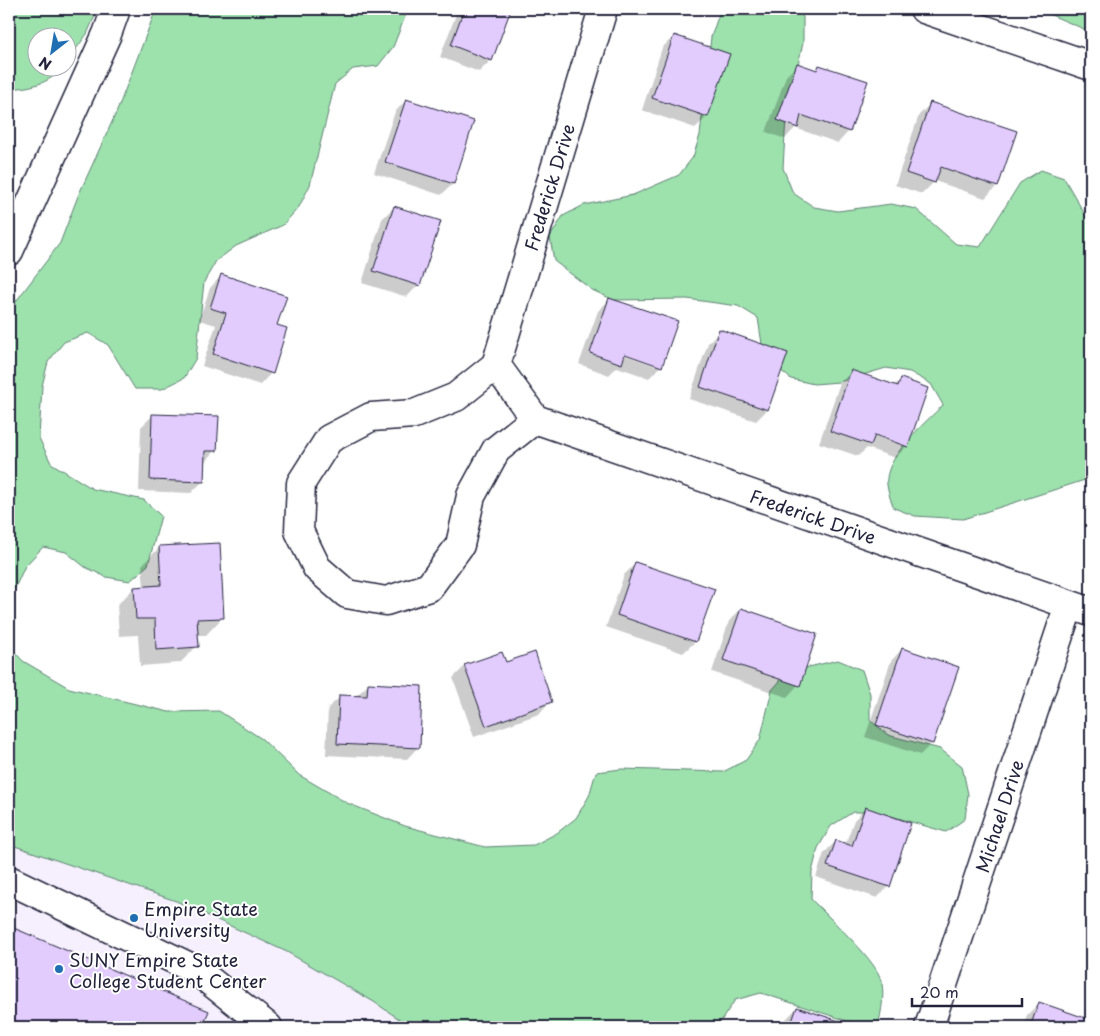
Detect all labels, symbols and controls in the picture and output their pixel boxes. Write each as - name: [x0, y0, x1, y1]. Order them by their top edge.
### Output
- north arrow: [28, 28, 78, 78]
- text: N: [35, 52, 55, 75]
- street label: Frederick Drive: [517, 120, 581, 254]
- street label: Frederick Drive: [746, 482, 880, 550]
- street label: Michael Drive: [968, 756, 1030, 876]
- place label: Empire State University: [144, 895, 258, 943]
- marker: Empire State University: [128, 912, 140, 924]
- place label: SUNY Empire State College Student Center: [69, 946, 267, 994]
- marker: SUNY Empire State College Student Center: [53, 963, 65, 975]
- scale bar: [912, 976, 1022, 1008]
- text: 20 m: [920, 980, 959, 1003]

